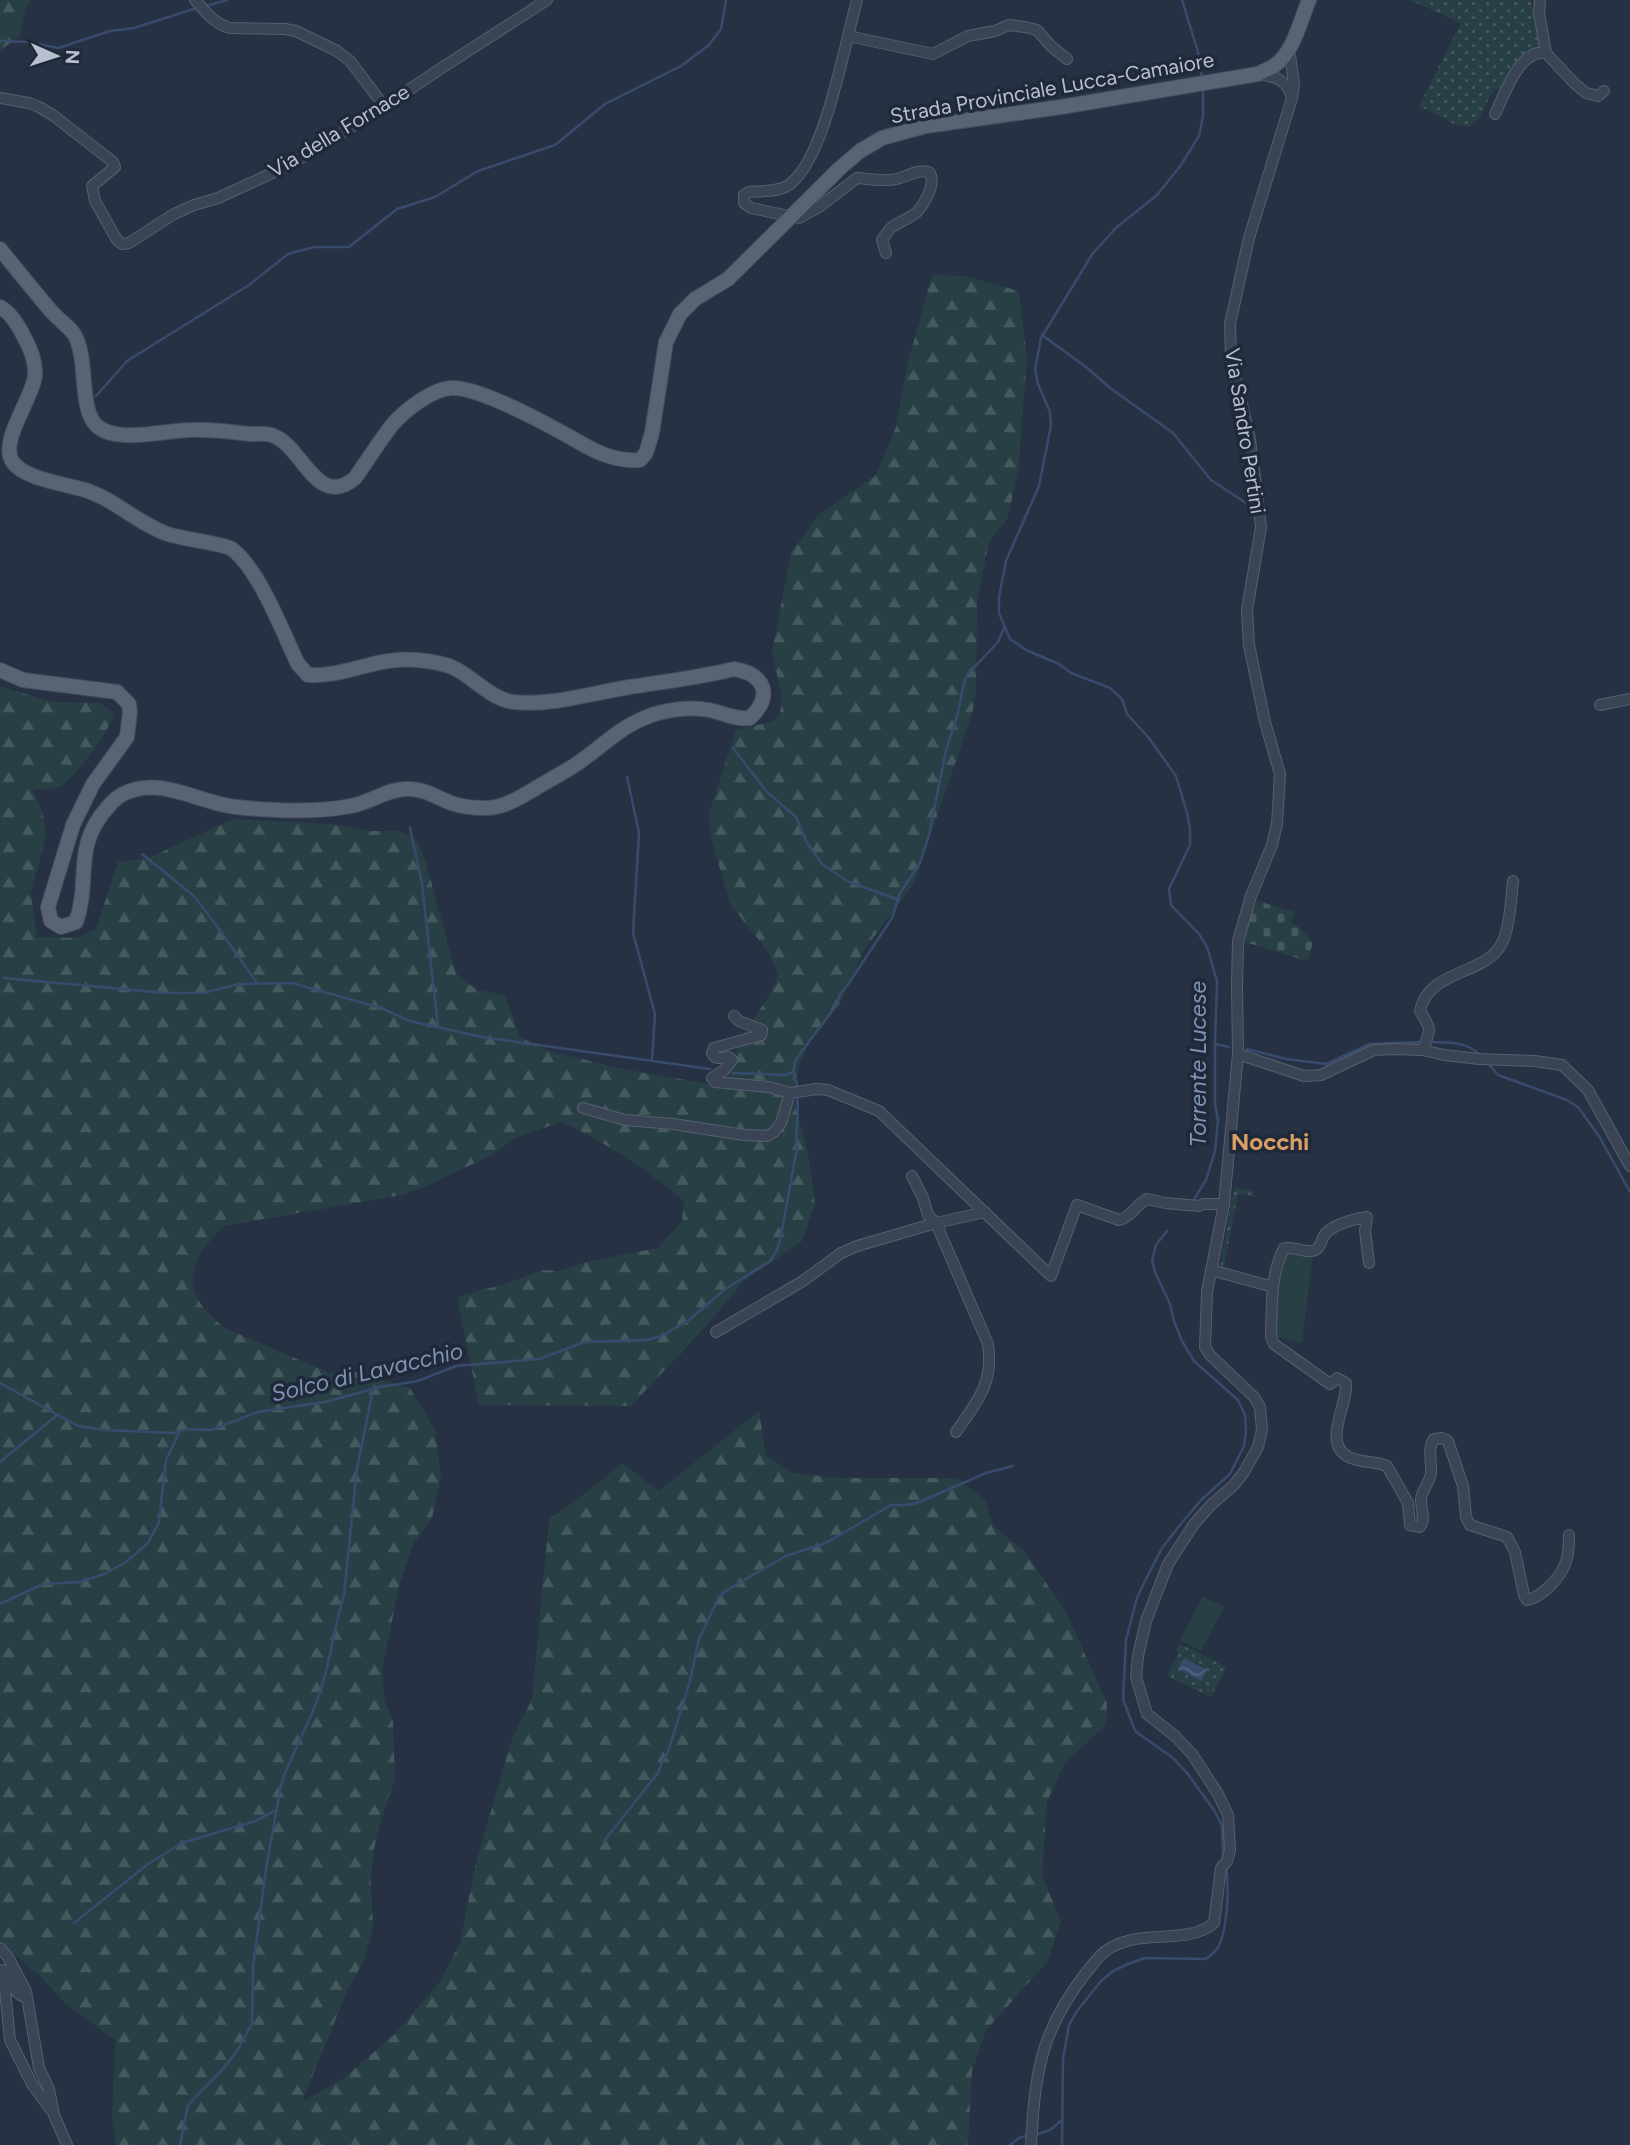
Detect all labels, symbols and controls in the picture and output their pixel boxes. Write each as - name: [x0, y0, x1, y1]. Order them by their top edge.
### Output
- north arrow: [21, 21, 91, 91]
- street label: Strada Provinciale Lucca-Camaiore: [888, 47, 1216, 128]
- text: N: [61, 49, 84, 65]
- street label: Via della Fornace: [264, 79, 414, 183]
- street label: Via Sandro Pertini: [1220, 346, 1271, 516]
- water label: Torrente Lucese: [1184, 981, 1212, 1147]
- district label: Nocchi: [1231, 1127, 1309, 1156]
- water label: Solco di Lavacchio: [268, 1336, 466, 1408]

